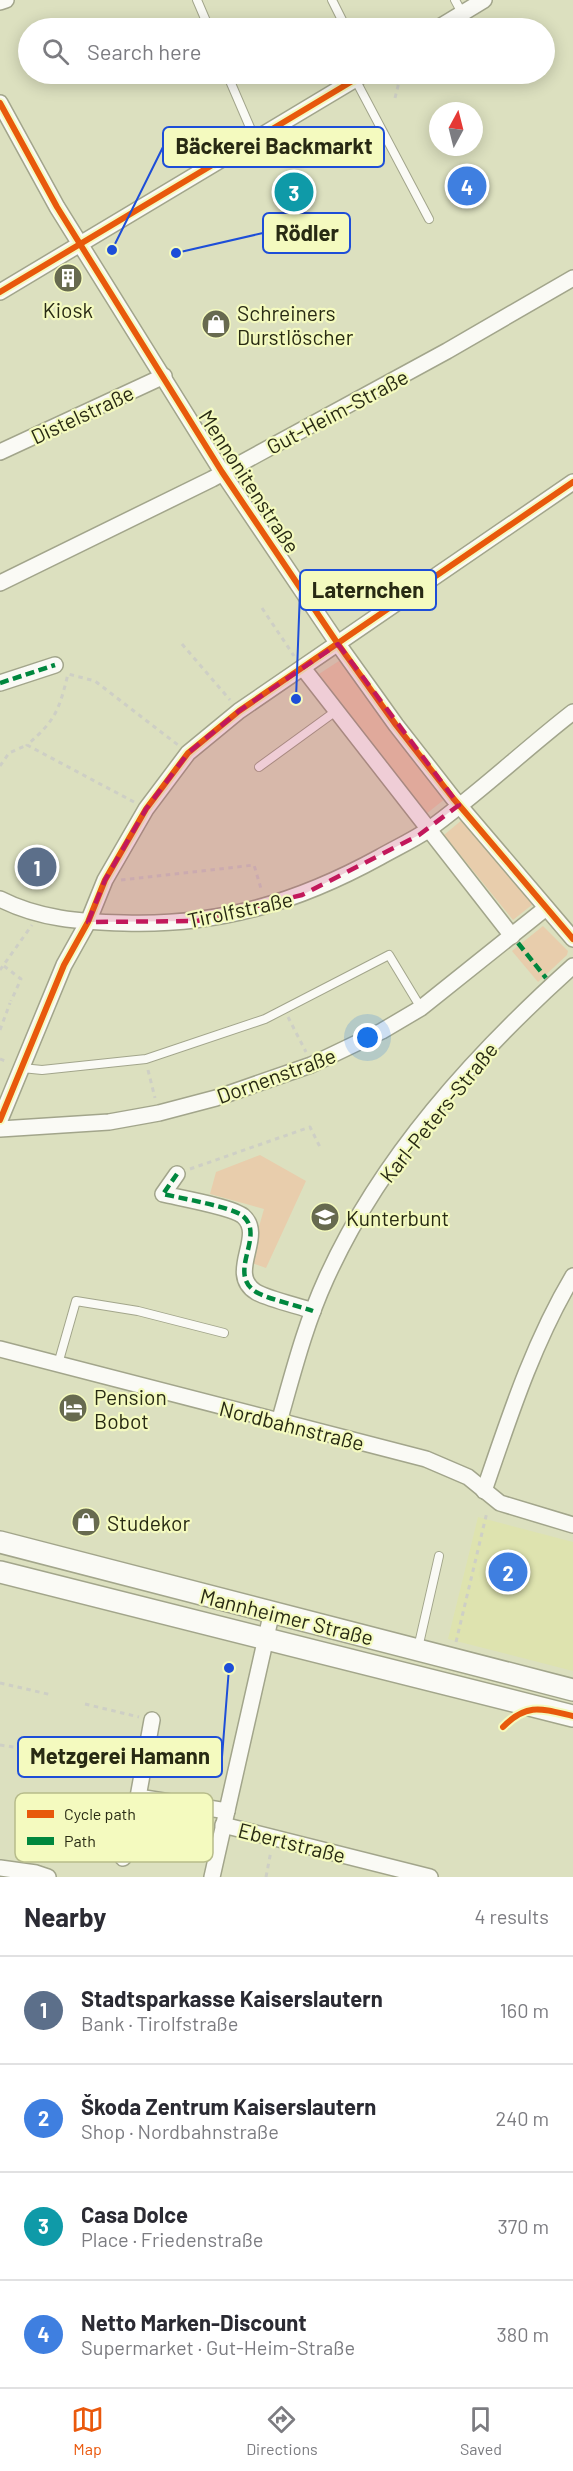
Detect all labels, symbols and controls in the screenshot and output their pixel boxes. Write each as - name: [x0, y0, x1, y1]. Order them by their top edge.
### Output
- search box: [18, 18, 555, 84]
- icon: search: [39, 35, 72, 68]
- text: Search here: [87, 38, 201, 64]
- north arrow: [429, 102, 483, 156]
- callout: Bäckerei Backmarkt: [163, 127, 384, 167]
- text: Bäckerei Backmarkt: [175, 132, 373, 158]
- pin: 4: [448, 164, 486, 208]
- pin: 3: [274, 170, 314, 214]
- callout: Rödler: [263, 213, 350, 253]
- text: Rödler: [275, 219, 339, 245]
- building icon: Kiosk: [52, 262, 84, 294]
- place label: Kiosk: [43, 297, 93, 322]
- place label: Schreiners Durstlöscher: [237, 300, 354, 349]
- shop icon: Schreiners Durstlöscher: [200, 308, 232, 340]
- street label: Gut-Heim-Straße: [262, 363, 412, 459]
- street label: Distelstraße: [27, 379, 137, 449]
- street label: Mennonitenstraße: [194, 405, 306, 557]
- callout: Laternchen: [300, 570, 436, 610]
- text: Laternchen: [312, 576, 424, 602]
- pin: 1: [18, 844, 57, 890]
- street label: Tirolfstraße: [185, 886, 295, 932]
- your location: [353, 1023, 382, 1052]
- street label: Karl-Peters-Straße: [374, 1037, 502, 1187]
- street label: Dornenstraße: [213, 1042, 339, 1108]
- school or university icon: Kunterbunt: [309, 1201, 341, 1233]
- place label: Kunterbunt: [346, 1205, 449, 1230]
- place label: Pension Bobot: [94, 1384, 167, 1433]
- hotel icon: Pension Bobot: [57, 1392, 89, 1424]
- street label: Nordbahnstraße: [217, 1395, 367, 1455]
- shop icon: Studekor: [70, 1506, 102, 1538]
- place label: Studekor: [107, 1510, 190, 1535]
- pin: 2: [488, 1550, 528, 1594]
- street label: Mannheimer Straße: [198, 1582, 376, 1650]
- callout: Metzgerei Hamann: [18, 1737, 222, 1777]
- text: Metzgerei Hamann: [30, 1742, 210, 1768]
- legend: [15, 1793, 213, 1862]
- text: Cycle path: [64, 1804, 136, 1823]
- street label: Ebertstraße: [236, 1817, 348, 1867]
- text: Path: [64, 1831, 96, 1850]
- text: Nearby: [24, 1901, 106, 1932]
- text: 4 results: [474, 1904, 549, 1928]
- text: Stadtsparkasse Kaiserslautern: [81, 1985, 383, 2011]
- text: 1: [40, 1998, 47, 2022]
- text: 160 m: [500, 1998, 549, 2022]
- text: Bank · Tirolfstraße: [81, 2011, 238, 2035]
- text: Škoda Zentrum Kaiserslautern: [81, 2093, 376, 2119]
- text: 2: [38, 2106, 49, 2130]
- text: 240 m: [495, 2106, 549, 2130]
- text: Shop · Nordbahnstraße: [81, 2119, 279, 2143]
- text: Casa Dolce: [81, 2201, 188, 2227]
- text: 3: [38, 2214, 49, 2238]
- text: 370 m: [497, 2214, 549, 2238]
- text: Place · Friedenstraße: [81, 2227, 264, 2251]
- text: Netto Marken-Discount: [81, 2309, 307, 2335]
- text: 4: [37, 2322, 50, 2346]
- text: 380 m: [496, 2322, 549, 2346]
- text: Supermarket · Gut-Heim-Straße: [81, 2335, 355, 2359]
- tab: Map: [71, 2403, 104, 2458]
- tab: Directions: [246, 2403, 318, 2458]
- tab: Saved: [460, 2403, 502, 2458]

